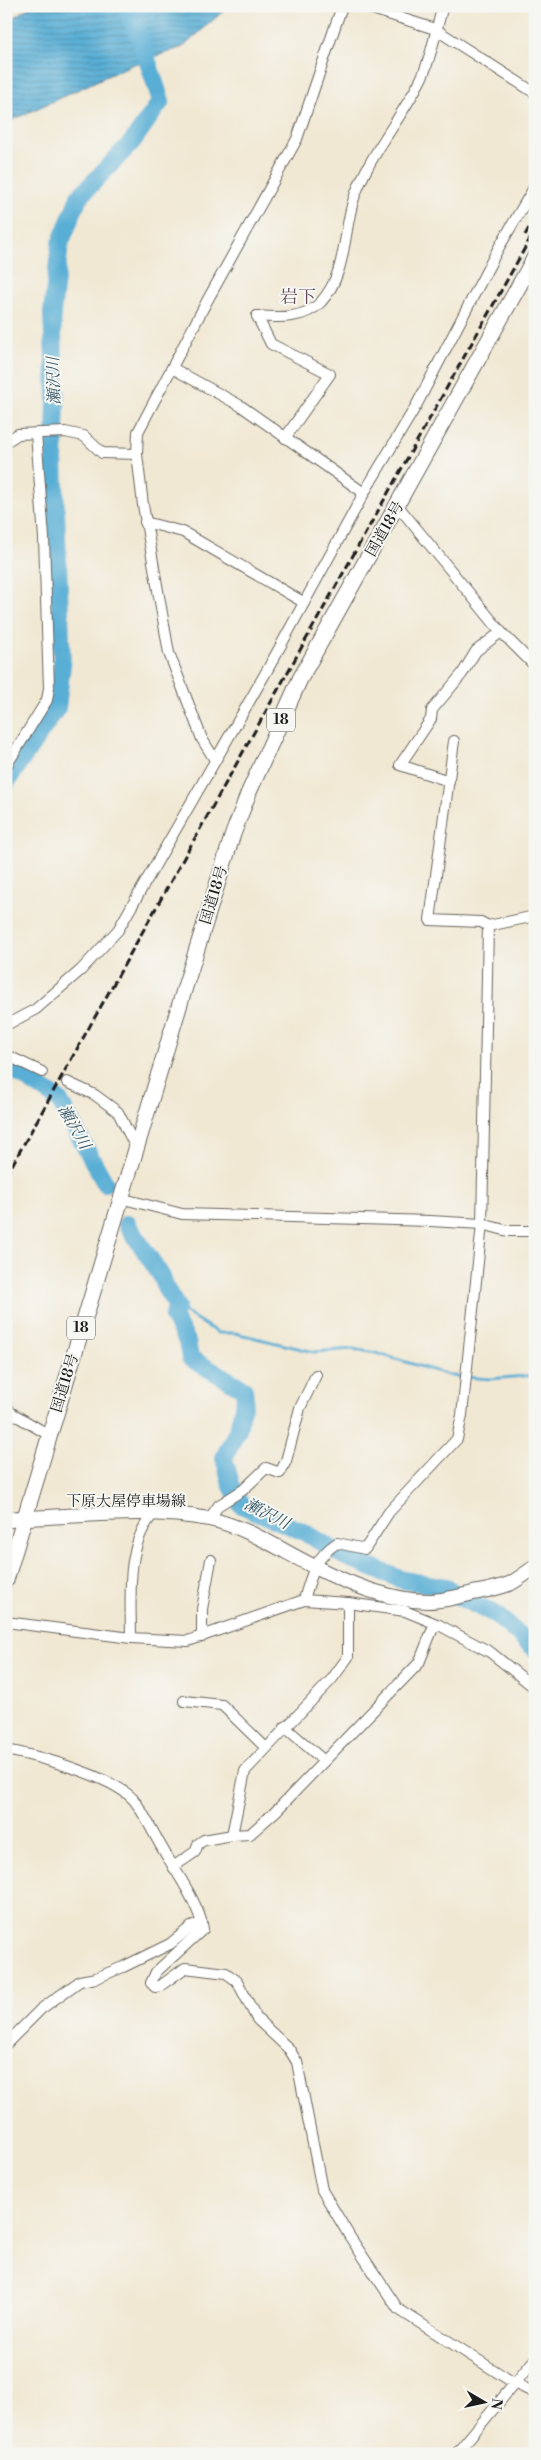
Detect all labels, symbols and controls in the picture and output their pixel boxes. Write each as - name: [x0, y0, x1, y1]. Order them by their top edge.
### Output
- district label: 岩下: [280, 286, 316, 309]
- water label: 瀬沢川: [43, 355, 65, 405]
- street label: 国道18号: [362, 498, 408, 560]
- road number: 18: [267, 708, 295, 732]
- street label: 国道18号: [196, 863, 232, 927]
- water label: 瀬沢川: [53, 1101, 96, 1155]
- road number: 18: [67, 1316, 95, 1340]
- street label: 国道18号: [47, 1351, 83, 1415]
- street label: 下原大屋停車場線: [66, 1492, 186, 1511]
- water label: 瀬沢川: [241, 1494, 295, 1535]
- north arrow: [458, 2378, 508, 2428]
- text: N: [486, 2397, 506, 2411]

